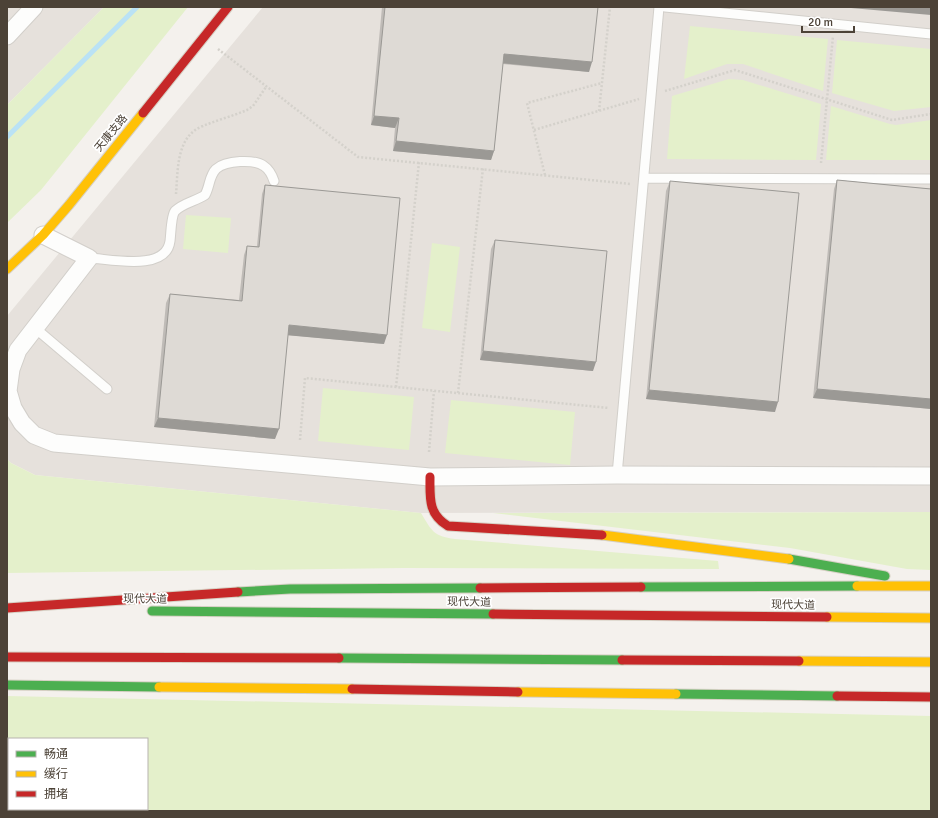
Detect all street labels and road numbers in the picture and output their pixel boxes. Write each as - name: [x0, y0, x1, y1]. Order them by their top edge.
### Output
- street label: 天康支路: [92, 112, 130, 154]
- street label: 现代大道: [123, 592, 167, 606]
- street label: 现代大道: [447, 595, 491, 609]
- street label: 现代大道: [771, 598, 815, 612]

